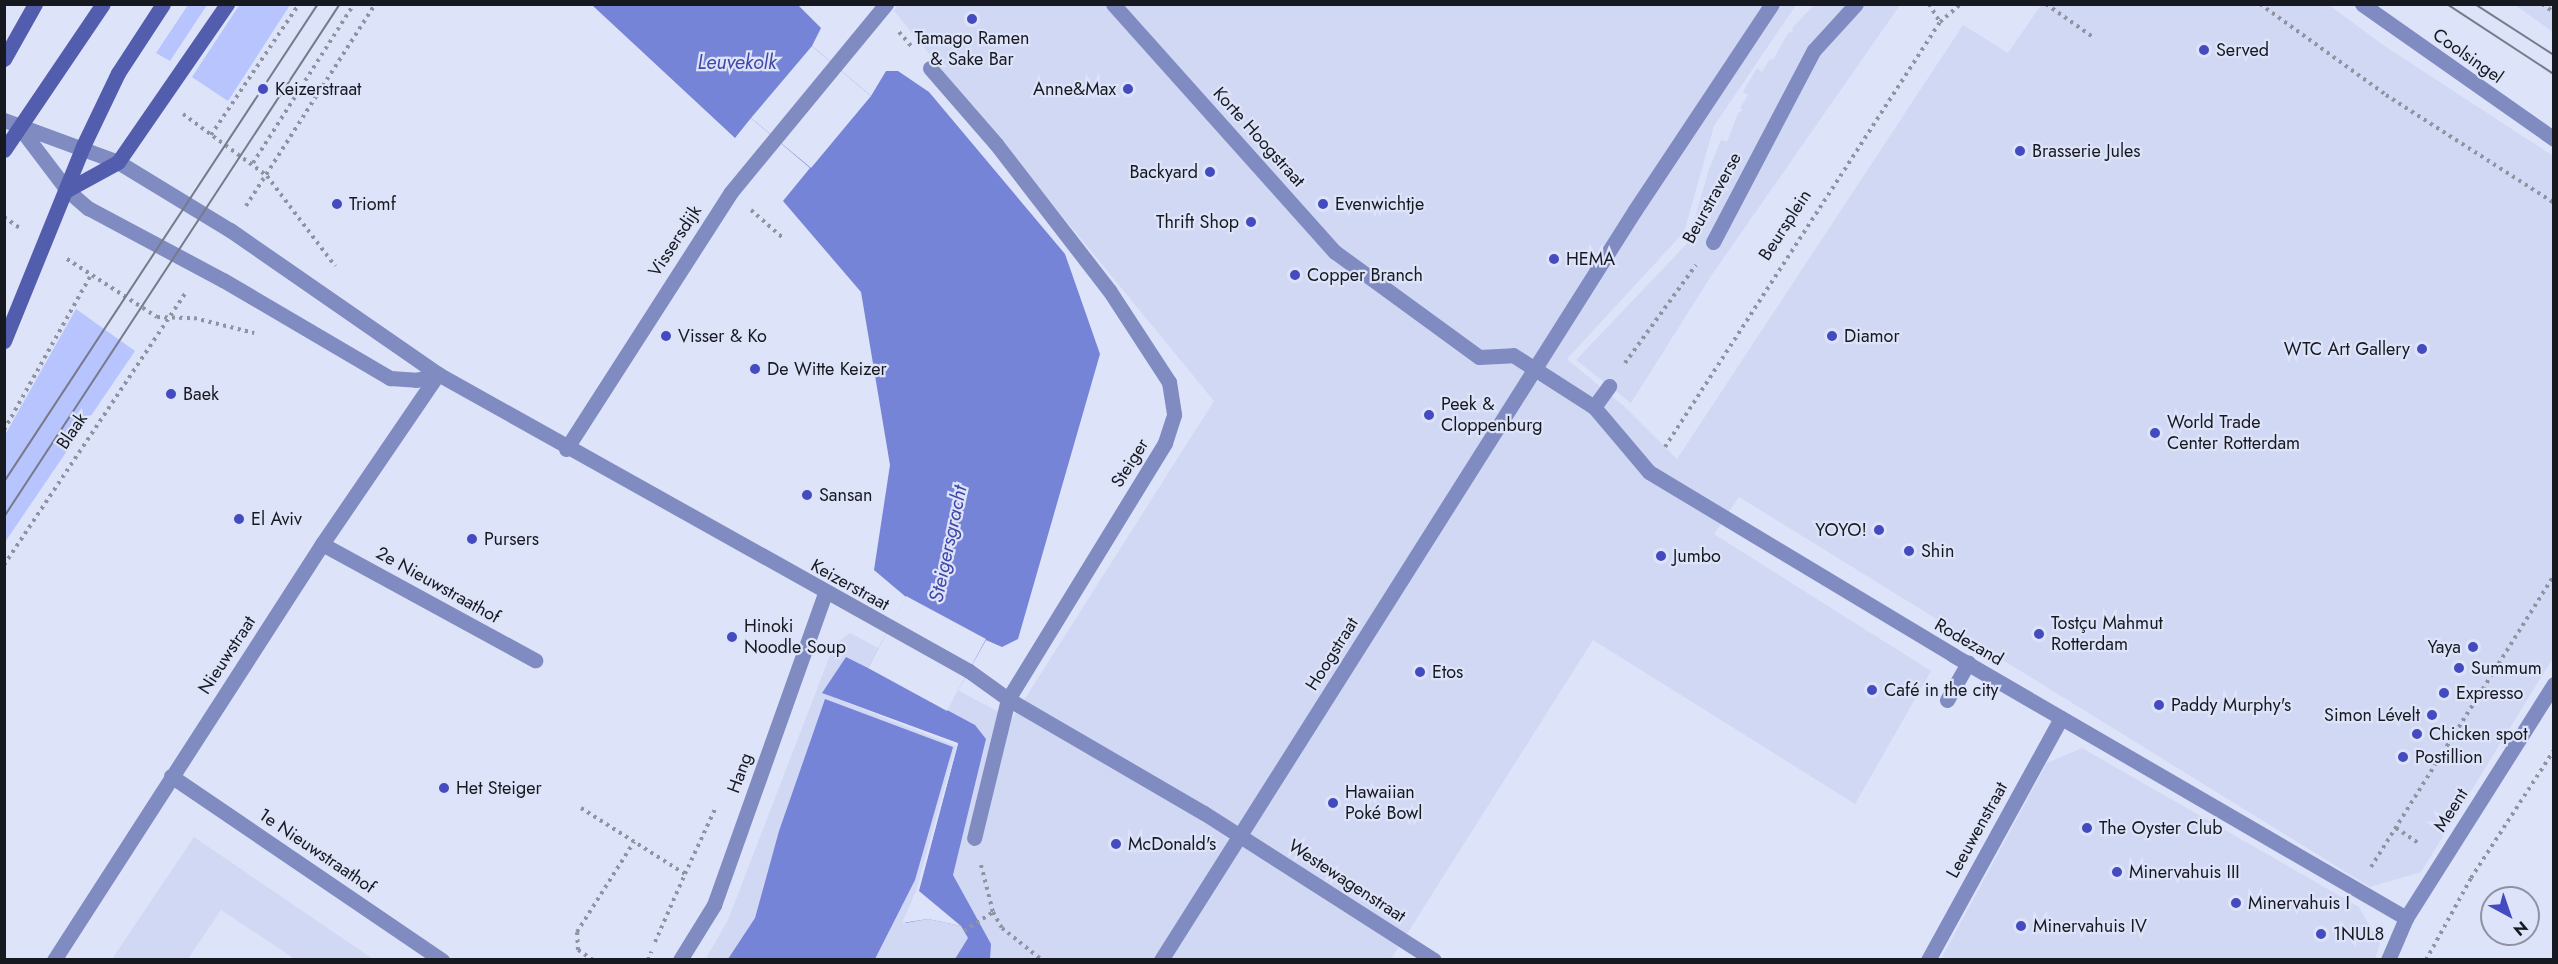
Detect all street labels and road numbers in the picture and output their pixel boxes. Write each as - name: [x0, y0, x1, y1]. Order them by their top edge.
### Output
- street label: Coolsingel: [2429, 24, 2507, 88]
- street label: Korte Hoogstraat: [1209, 83, 1309, 191]
- street label: Beurstraverse: [1678, 149, 1746, 247]
- street label: Beursplein: [1754, 186, 1816, 264]
- street label: Vissersdijk: [644, 201, 706, 281]
- street label: Blaak: [52, 409, 92, 453]
- street label: Steiger: [1107, 434, 1153, 492]
- street label: 2e Nieuwstraathof: [372, 542, 504, 628]
- street label: Keizerstraat: [807, 555, 893, 615]
- street label: Nieuwstraat: [194, 612, 260, 698]
- street label: Hoogstraat: [1301, 613, 1363, 695]
- street label: Rodezand: [1931, 614, 2007, 670]
- street label: Hang: [723, 750, 757, 796]
- street label: Leeuwenstraat: [1942, 778, 2012, 882]
- street label: Meent: [2429, 784, 2473, 836]
- street label: 1e Nieuwstraathof: [255, 804, 379, 898]
- street label: Westewagenstraat: [1284, 835, 1410, 927]

